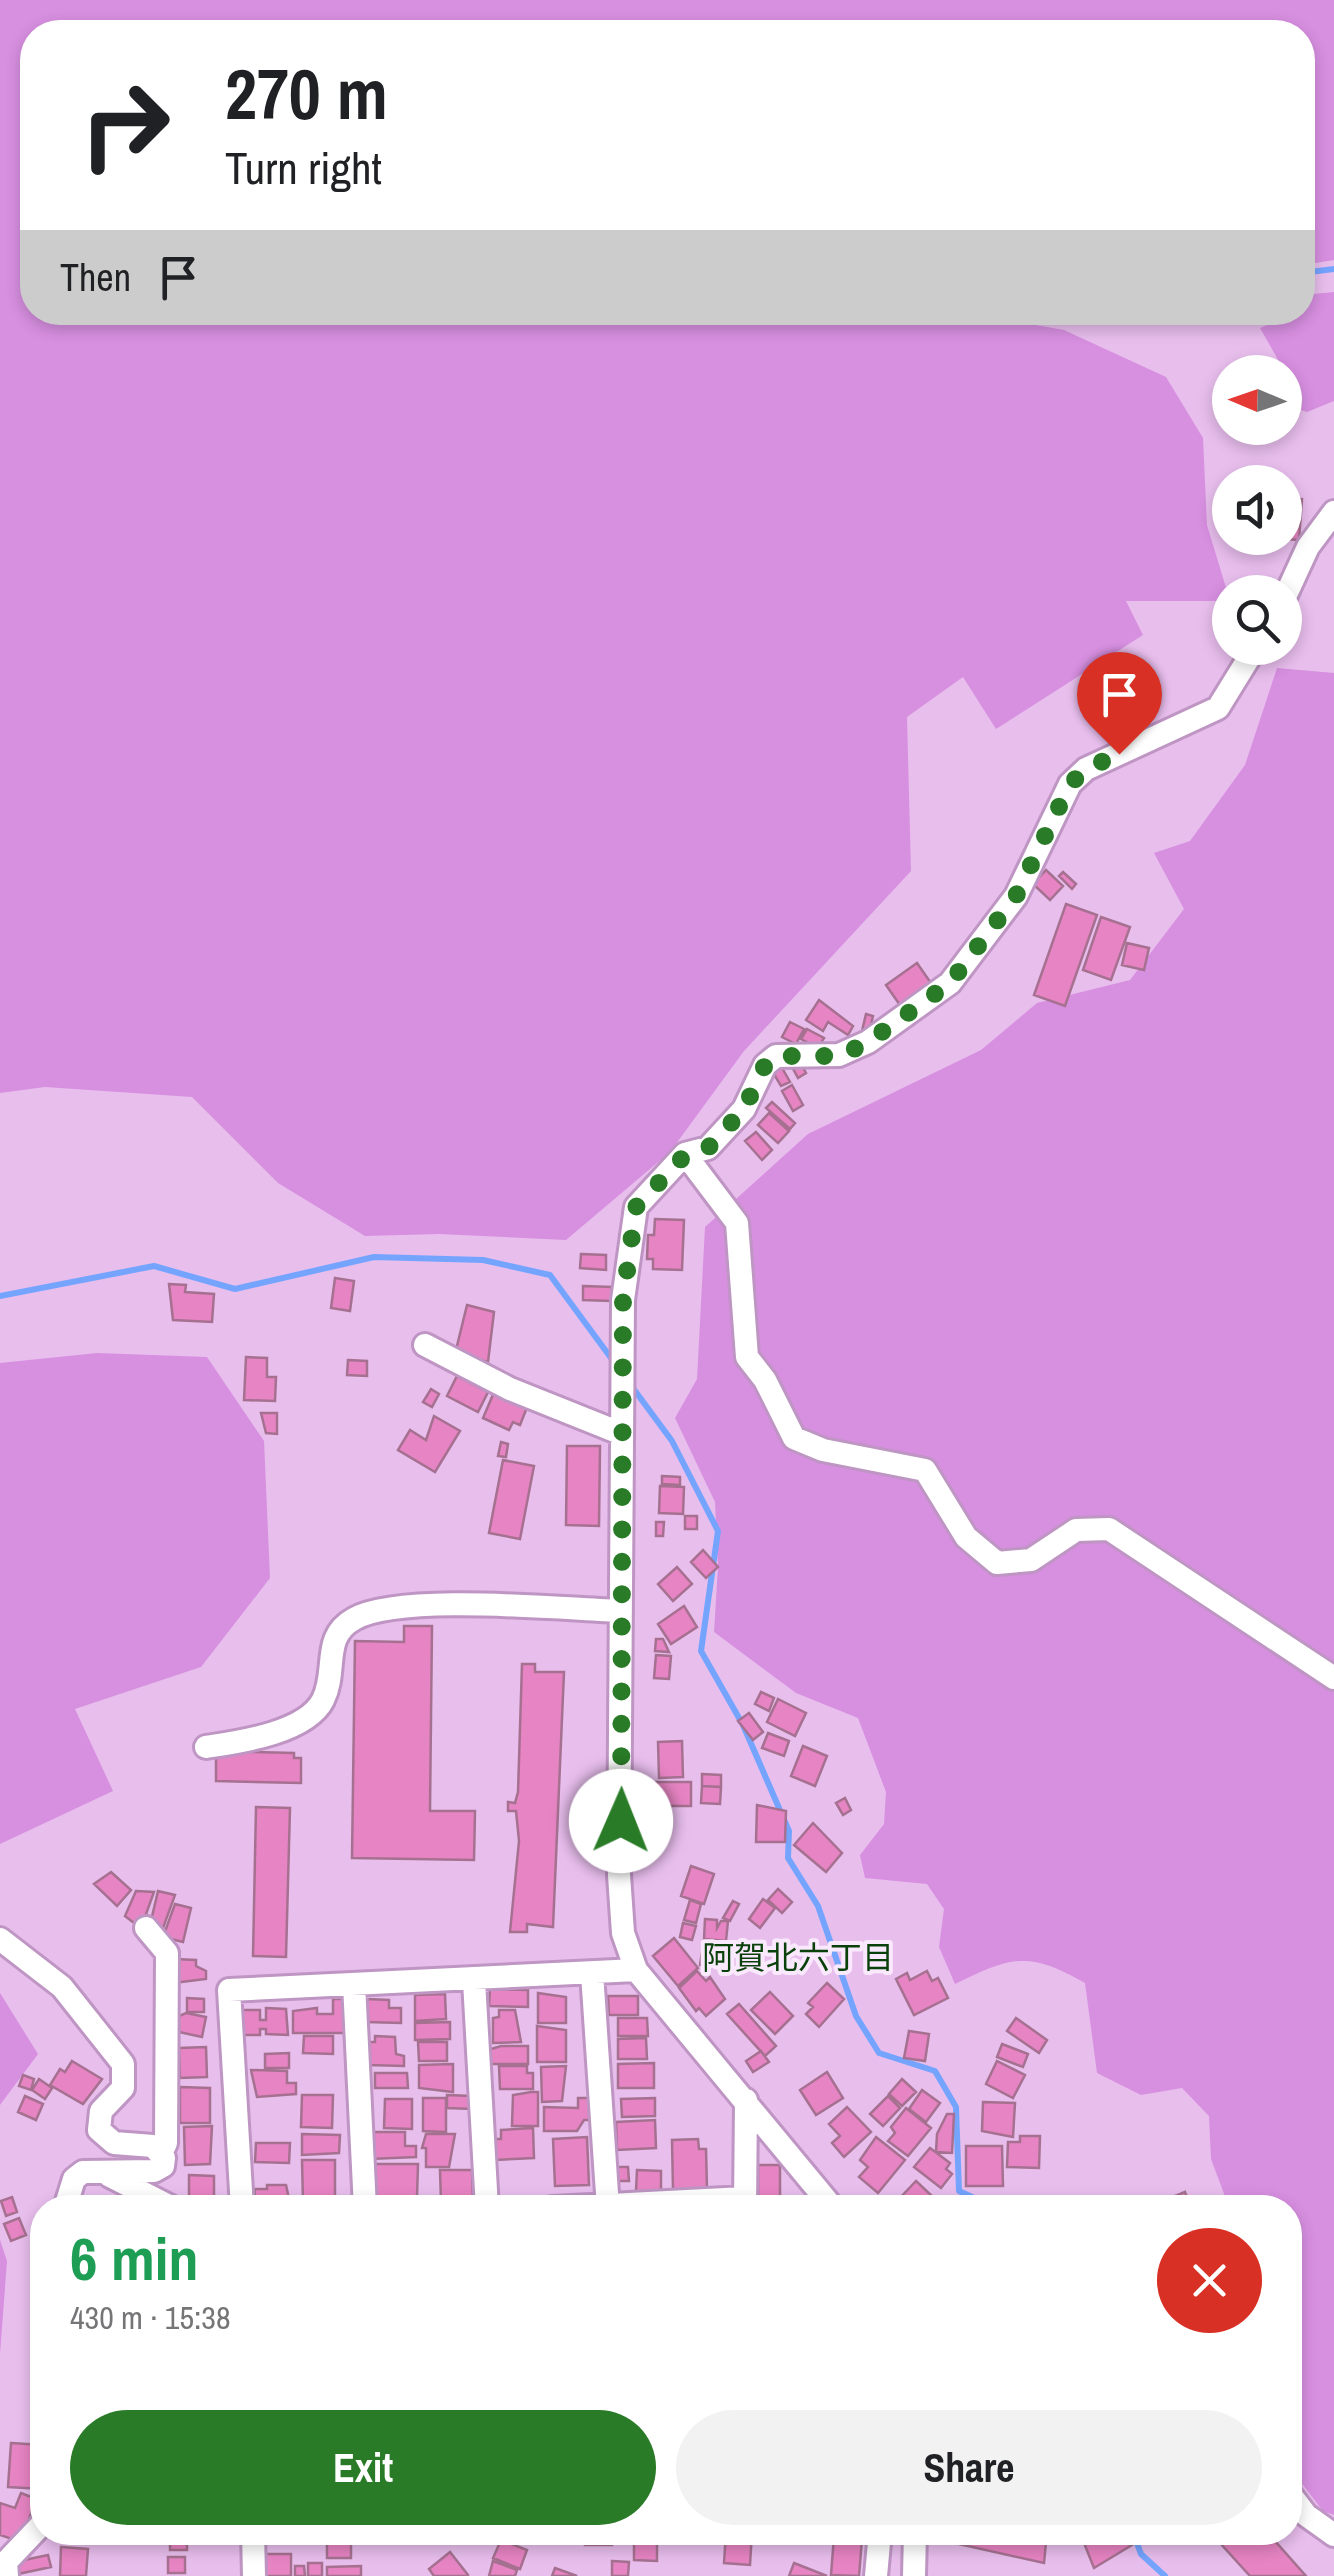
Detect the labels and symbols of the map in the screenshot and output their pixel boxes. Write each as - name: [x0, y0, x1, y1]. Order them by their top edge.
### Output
- north arrow: [1212, 355, 1302, 445]
- pin: [1077, 652, 1162, 755]
- position arrow: [569, 1769, 673, 1873]
- district label: 阿賀北六丁目: [702, 1936, 894, 1979]

